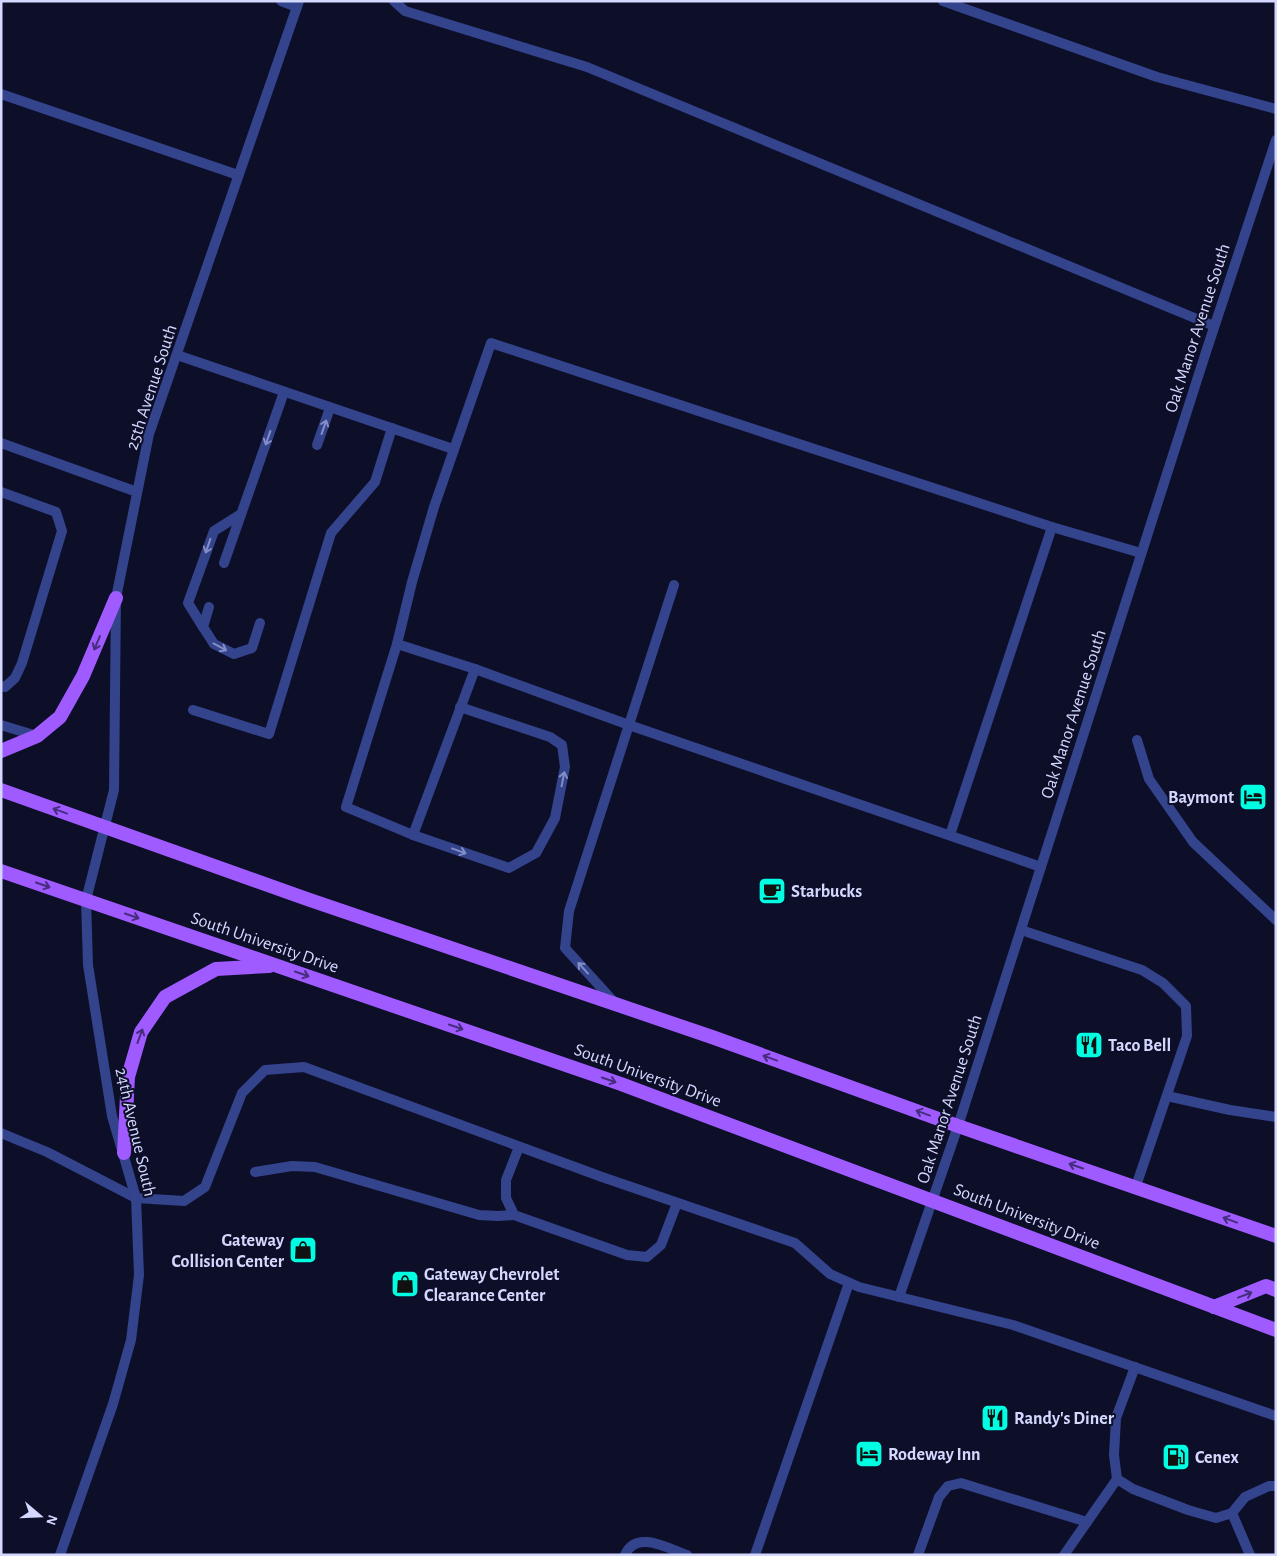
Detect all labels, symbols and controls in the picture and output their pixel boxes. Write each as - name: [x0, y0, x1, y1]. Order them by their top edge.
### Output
- street label: Oak Manor Avenue South: [1162, 242, 1234, 415]
- street label: 25th Avenue South: [123, 322, 181, 452]
- one-way arrow: [319, 419, 329, 435]
- one-way arrow: [263, 430, 272, 445]
- one-way arrow: [203, 538, 212, 554]
- street label: Oak Manor Avenue South: [1038, 628, 1110, 801]
- one-way arrow: [92, 635, 101, 650]
- one-way arrow: [213, 642, 228, 652]
- one-way arrow: [558, 772, 568, 788]
- hotel icon: Baymont: [1238, 782, 1268, 812]
- place label: Baymont: [1168, 789, 1234, 807]
- one-way arrow: [52, 806, 68, 815]
- one-way arrow: [451, 847, 467, 856]
- cafe icon: Starbucks: [757, 876, 787, 906]
- one-way arrow: [35, 881, 51, 890]
- place label: Starbucks: [791, 883, 862, 901]
- street label: South University Drive: [188, 909, 341, 977]
- one-way arrow: [123, 912, 139, 921]
- one-way arrow: [577, 961, 589, 974]
- one-way arrow: [294, 970, 309, 979]
- street label: Oak Manor Avenue South: [914, 1013, 986, 1186]
- one-way arrow: [447, 1023, 463, 1032]
- one-way arrow: [136, 1029, 145, 1044]
- restaurant icon: Taco Bell: [1074, 1030, 1104, 1060]
- place label: Taco Bell: [1108, 1037, 1171, 1055]
- street label: South University Drive: [572, 1041, 724, 1111]
- one-way arrow: [763, 1053, 778, 1062]
- street label: 24th Avenue South: [111, 1066, 159, 1198]
- one-way arrow: [601, 1076, 617, 1085]
- one-way arrow: [916, 1108, 931, 1117]
- one-way arrow: [1069, 1161, 1085, 1170]
- street label: South University Drive: [951, 1181, 1102, 1253]
- one-way arrow: [1223, 1215, 1238, 1224]
- place label: Gateway Collision Center: [172, 1232, 285, 1271]
- shop icon: Gateway Collision Center: [288, 1235, 318, 1265]
- place label: Gateway Chevrolet Clearance Center: [424, 1266, 559, 1305]
- shop icon: Gateway Chevrolet Clearance Center: [390, 1269, 420, 1299]
- one-way arrow: [1237, 1289, 1252, 1299]
- restaurant icon: Randy's Diner: [980, 1403, 1010, 1433]
- place label: Randy's Diner: [1014, 1410, 1115, 1428]
- hotel icon: Rodeway Inn: [854, 1439, 884, 1469]
- fuel station icon: Cenex: [1161, 1442, 1191, 1472]
- place label: Rodeway Inn: [888, 1446, 981, 1464]
- place label: Cenex: [1195, 1449, 1240, 1467]
- north arrow: [15, 1491, 65, 1541]
- text: N: [43, 1513, 60, 1527]

